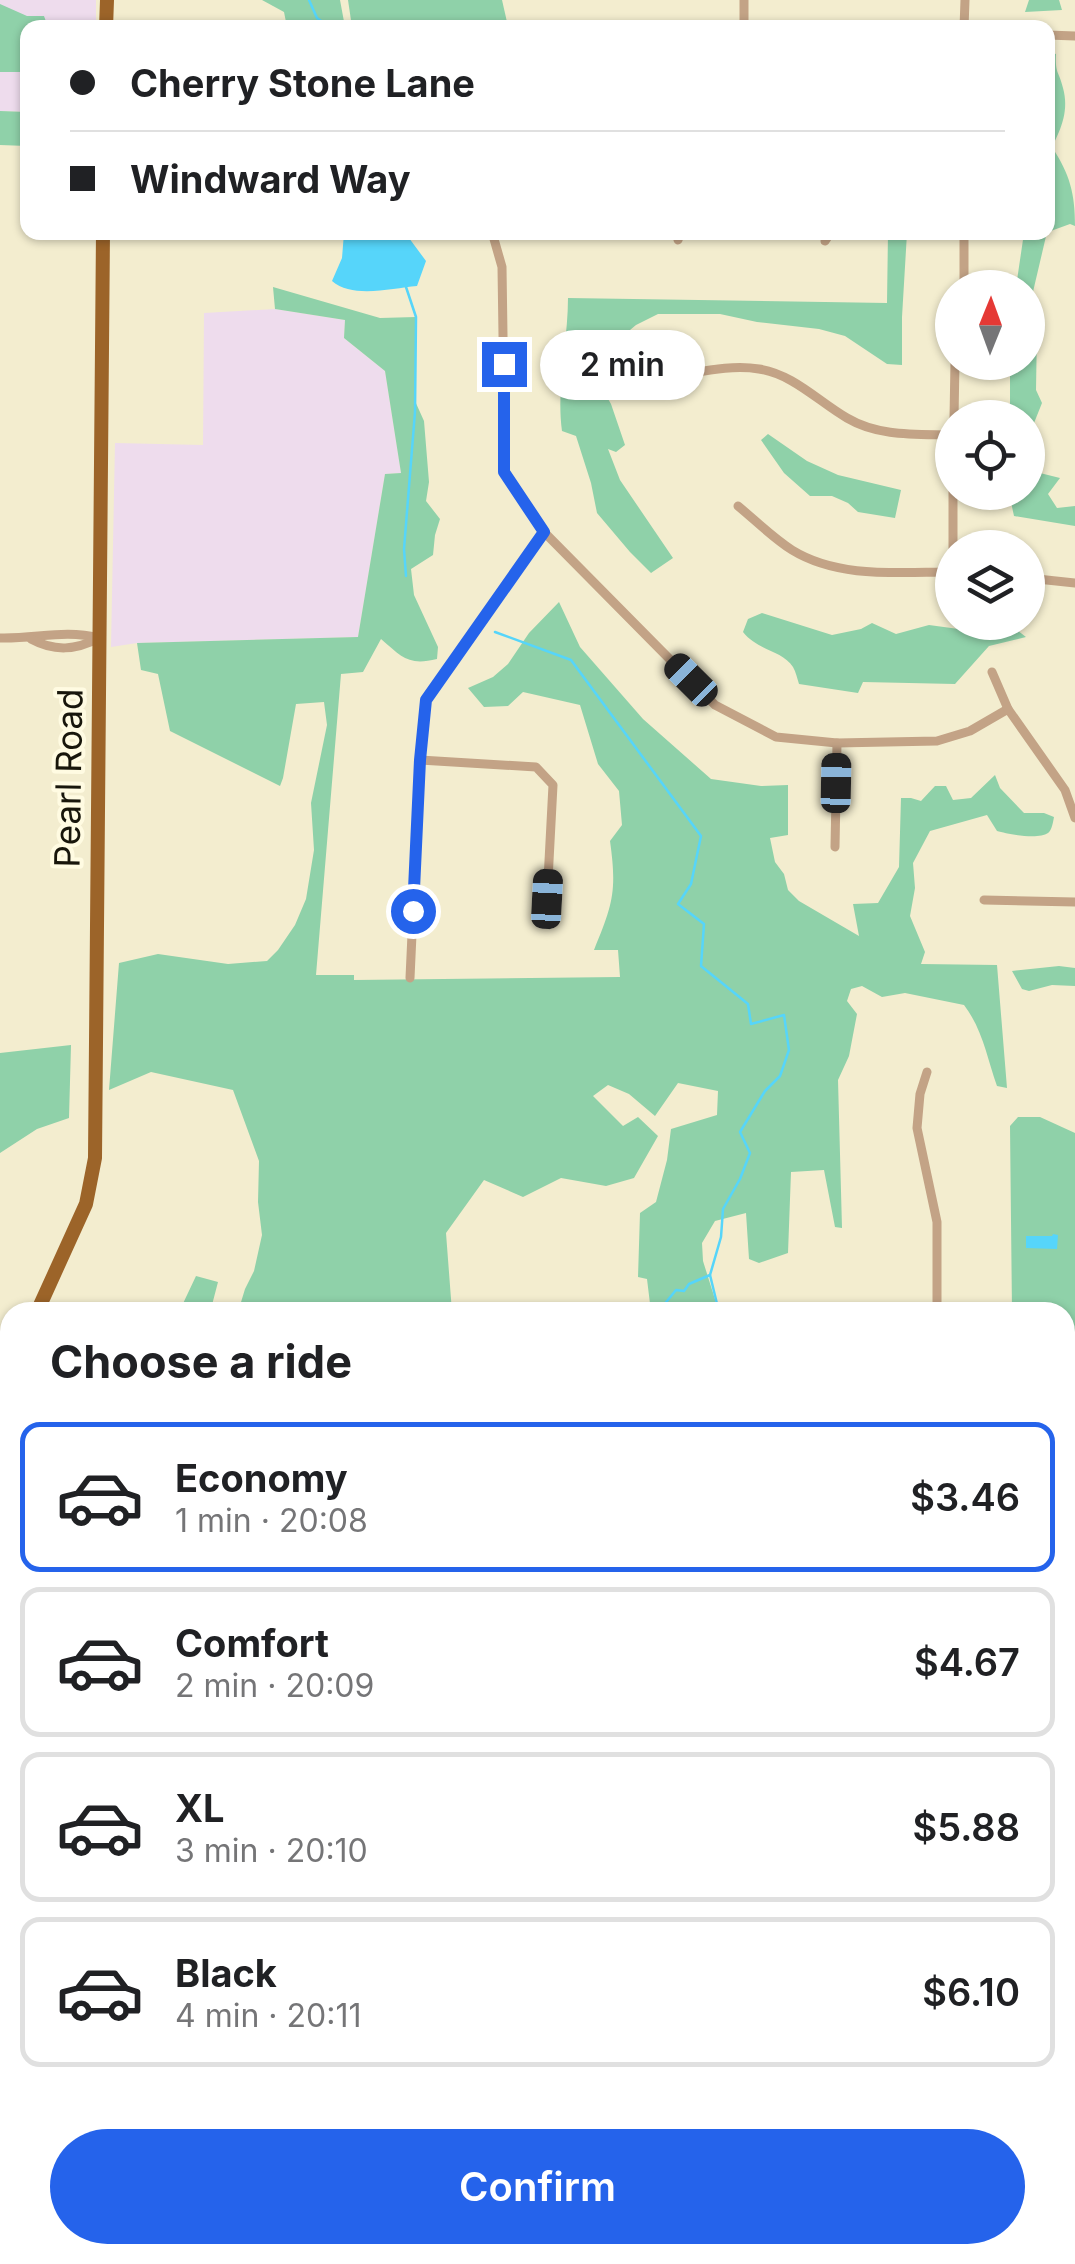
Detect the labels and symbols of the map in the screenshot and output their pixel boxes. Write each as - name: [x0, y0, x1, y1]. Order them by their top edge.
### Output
- north arrow: [935, 270, 1045, 380]
- callout: 2 min: [539, 329, 704, 399]
- route end: [482, 342, 527, 387]
- car: [659, 648, 723, 712]
- street label: Pearl Road: [45, 688, 91, 868]
- car: [820, 753, 852, 813]
- car: [530, 868, 564, 930]
- route start: [391, 889, 436, 934]

